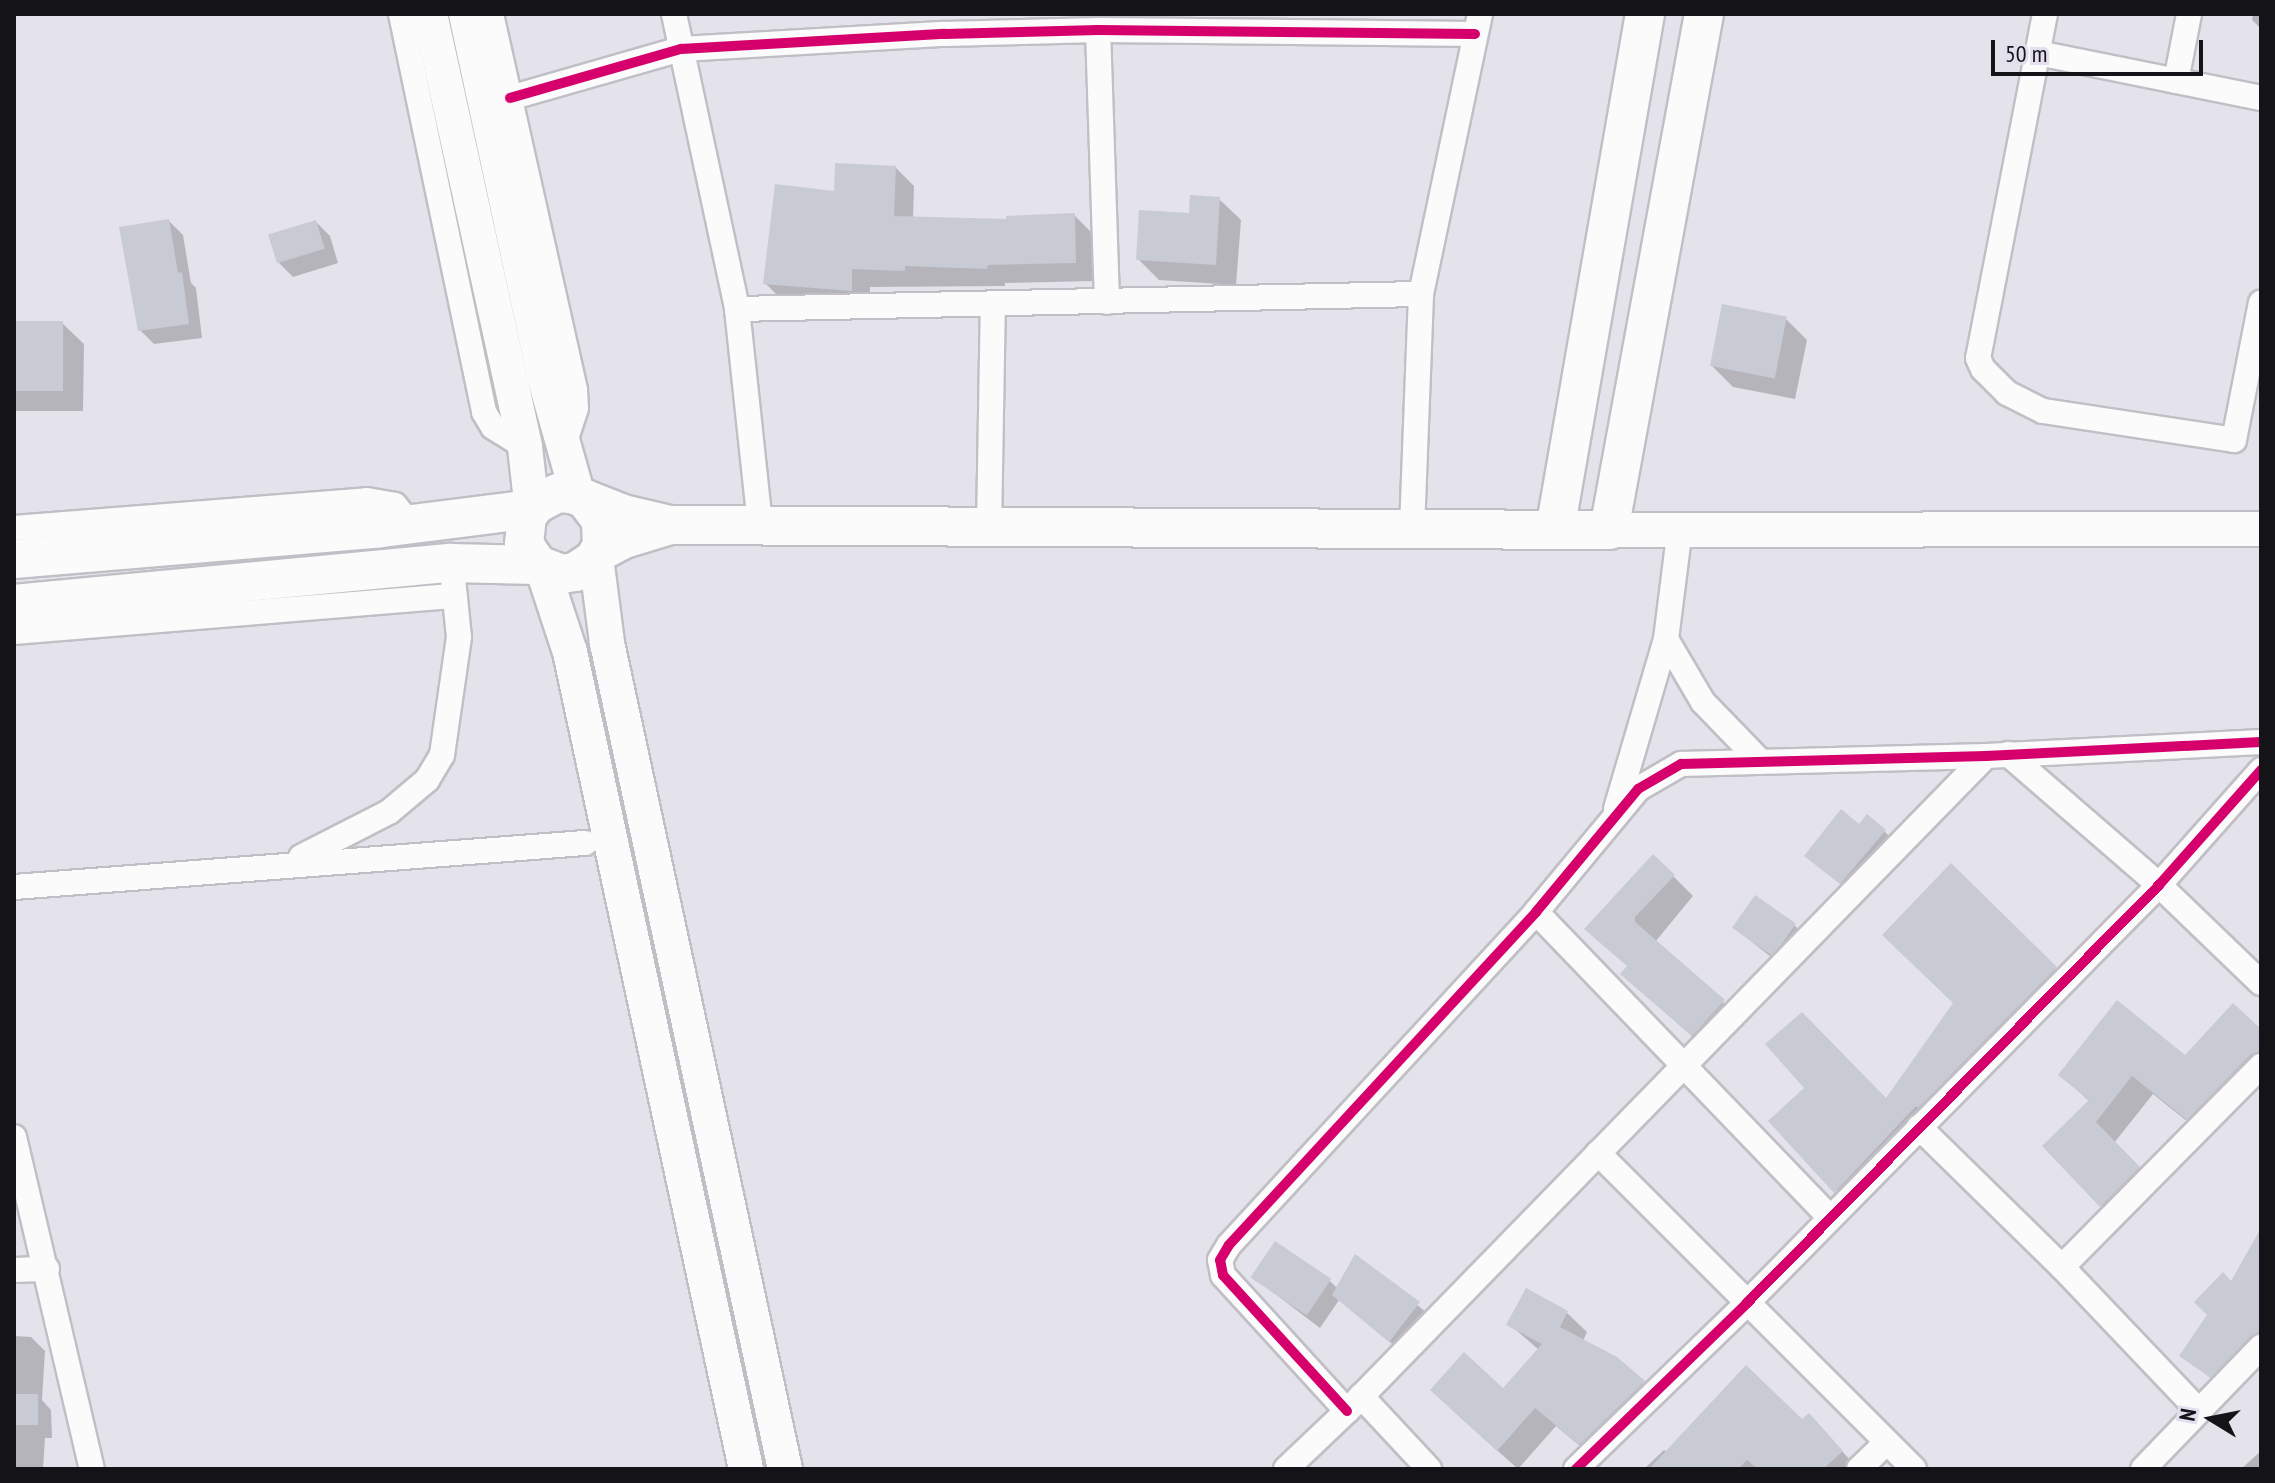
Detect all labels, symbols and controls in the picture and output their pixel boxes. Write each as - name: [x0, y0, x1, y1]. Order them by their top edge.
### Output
- scale bar: [1995, 24, 2207, 74]
- text: 50 m: [2005, 38, 2047, 69]
- north arrow: [2171, 1379, 2251, 1459]
- text: N: [2173, 1407, 2202, 1423]

